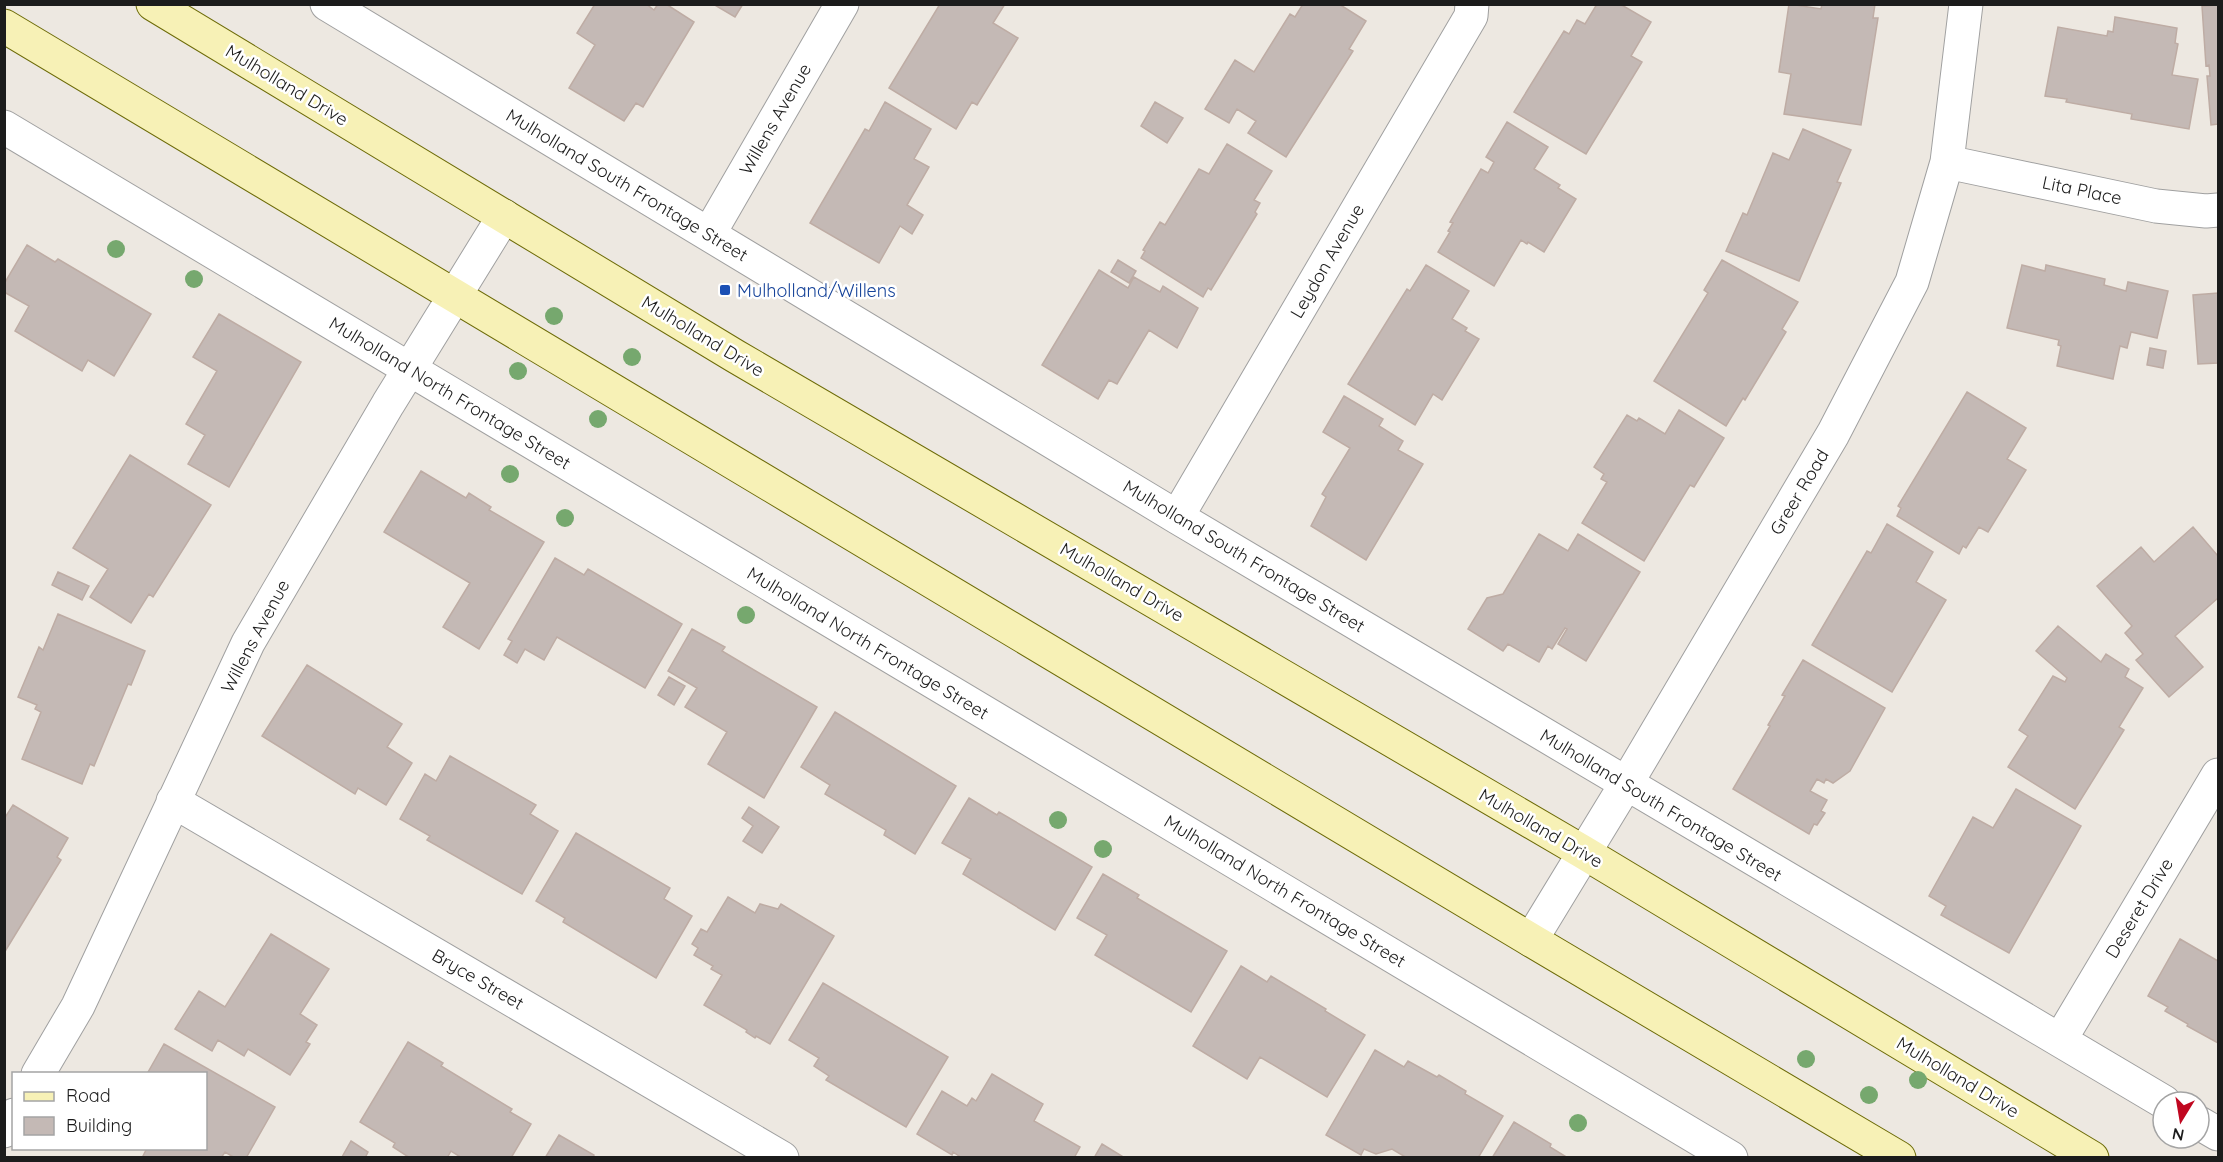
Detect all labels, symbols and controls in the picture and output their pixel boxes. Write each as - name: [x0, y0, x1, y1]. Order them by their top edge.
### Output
- street label: Mulholland Drive: [221, 39, 353, 131]
- street label: Willens Avenue: [734, 59, 816, 179]
- street label: Mulholland South Frontage Street: [502, 103, 752, 267]
- street label: Lita Place: [2040, 170, 2124, 210]
- street label: Leydon Avenue: [1285, 200, 1369, 322]
- place label: Mulholland/Willens: [737, 279, 896, 302]
- marker: Mulholland/Willens: [718, 283, 732, 297]
- street label: Mulholland Drive: [637, 290, 769, 382]
- street label: Mulholland North Frontage Street: [325, 312, 575, 474]
- street label: Greer Road: [1764, 445, 1834, 539]
- street label: Mulholland South Frontage Street: [1119, 474, 1369, 638]
- street label: Mulholland Drive: [1056, 537, 1188, 627]
- street label: Mulholland North Frontage Street: [743, 562, 993, 724]
- street label: Willens Avenue: [216, 575, 294, 697]
- street label: Mulholland South Frontage Street: [1536, 723, 1786, 887]
- street label: Mulholland Drive: [1475, 783, 1607, 873]
- street label: Mulholland North Frontage Street: [1160, 810, 1410, 972]
- street label: Deseret Drive: [2100, 854, 2178, 962]
- street label: Bryce Street: [428, 943, 528, 1015]
- street label: Mulholland Drive: [1892, 1031, 2024, 1123]
- legend: [12, 1072, 207, 1150]
- text: Road: [66, 1084, 111, 1107]
- north arrow: [2151, 1090, 2211, 1150]
- text: Building: [66, 1114, 132, 1137]
- text: N: [2170, 1124, 2186, 1146]

